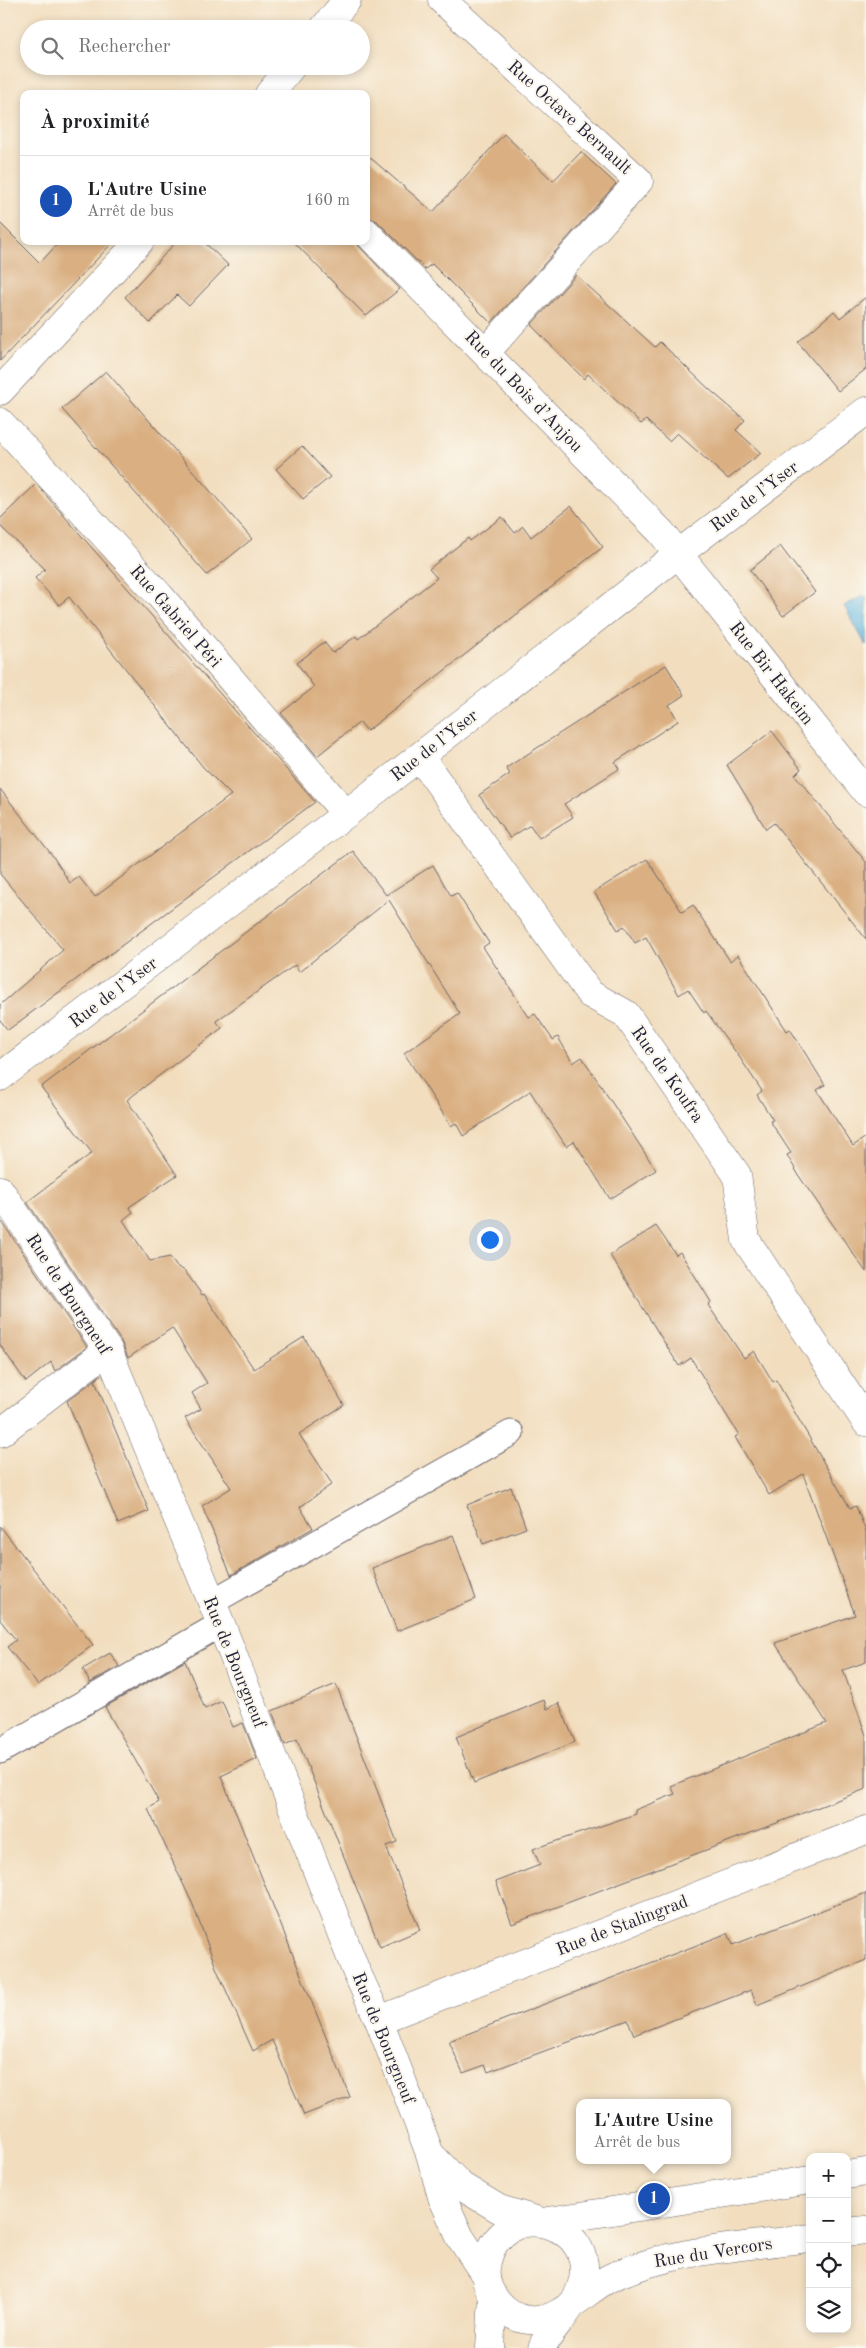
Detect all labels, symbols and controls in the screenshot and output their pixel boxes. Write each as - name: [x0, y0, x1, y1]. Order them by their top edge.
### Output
- search box: [20, 20, 370, 75]
- icon: search: [38, 34, 66, 62]
- text: Rechercher: [78, 38, 171, 57]
- street label: Rue Octave Bernault: [504, 57, 635, 178]
- text: À proximité: [40, 112, 150, 133]
- text: L'Autre Usine: [87, 181, 207, 200]
- text: 1: [51, 193, 61, 209]
- text: 160 m: [305, 193, 350, 209]
- text: Arrêt de bus: [87, 204, 174, 220]
- street label: Rue du Bois d’Anjou: [461, 327, 586, 456]
- street label: Rue de l’Yser: [707, 458, 802, 536]
- street label: Rue Gabriel Péri: [126, 562, 224, 671]
- street label: Rue Bir Hakeim: [726, 619, 817, 729]
- street label: Rue de l’Yser: [388, 706, 482, 785]
- street label: Rue de l’Yser: [66, 954, 161, 1032]
- street label: Rue de Koufra: [627, 1023, 707, 1126]
- your location: [477, 1227, 503, 1253]
- street label: Rue de Bourgneuf: [22, 1231, 114, 1359]
- street label: Rue de Bourgneuf: [199, 1594, 269, 1732]
- street label: Rue de Stalingrad: [554, 1892, 691, 1959]
- street label: Rue de Bourgneuf: [348, 1970, 418, 2108]
- popup: [576, 2099, 731, 2164]
- text: L'Autre Usine: [594, 2112, 713, 2131]
- text: Arrêt de bus: [594, 2135, 680, 2151]
- map controls: [806, 2153, 851, 2333]
- button: +: [806, 2153, 851, 2198]
- pin: 1: [638, 2180, 670, 2218]
- button: −: [806, 2198, 851, 2243]
- street label: Rue du Vercors: [653, 2235, 774, 2271]
- button: locate: [806, 2243, 851, 2288]
- button: layers: [806, 2288, 851, 2333]

